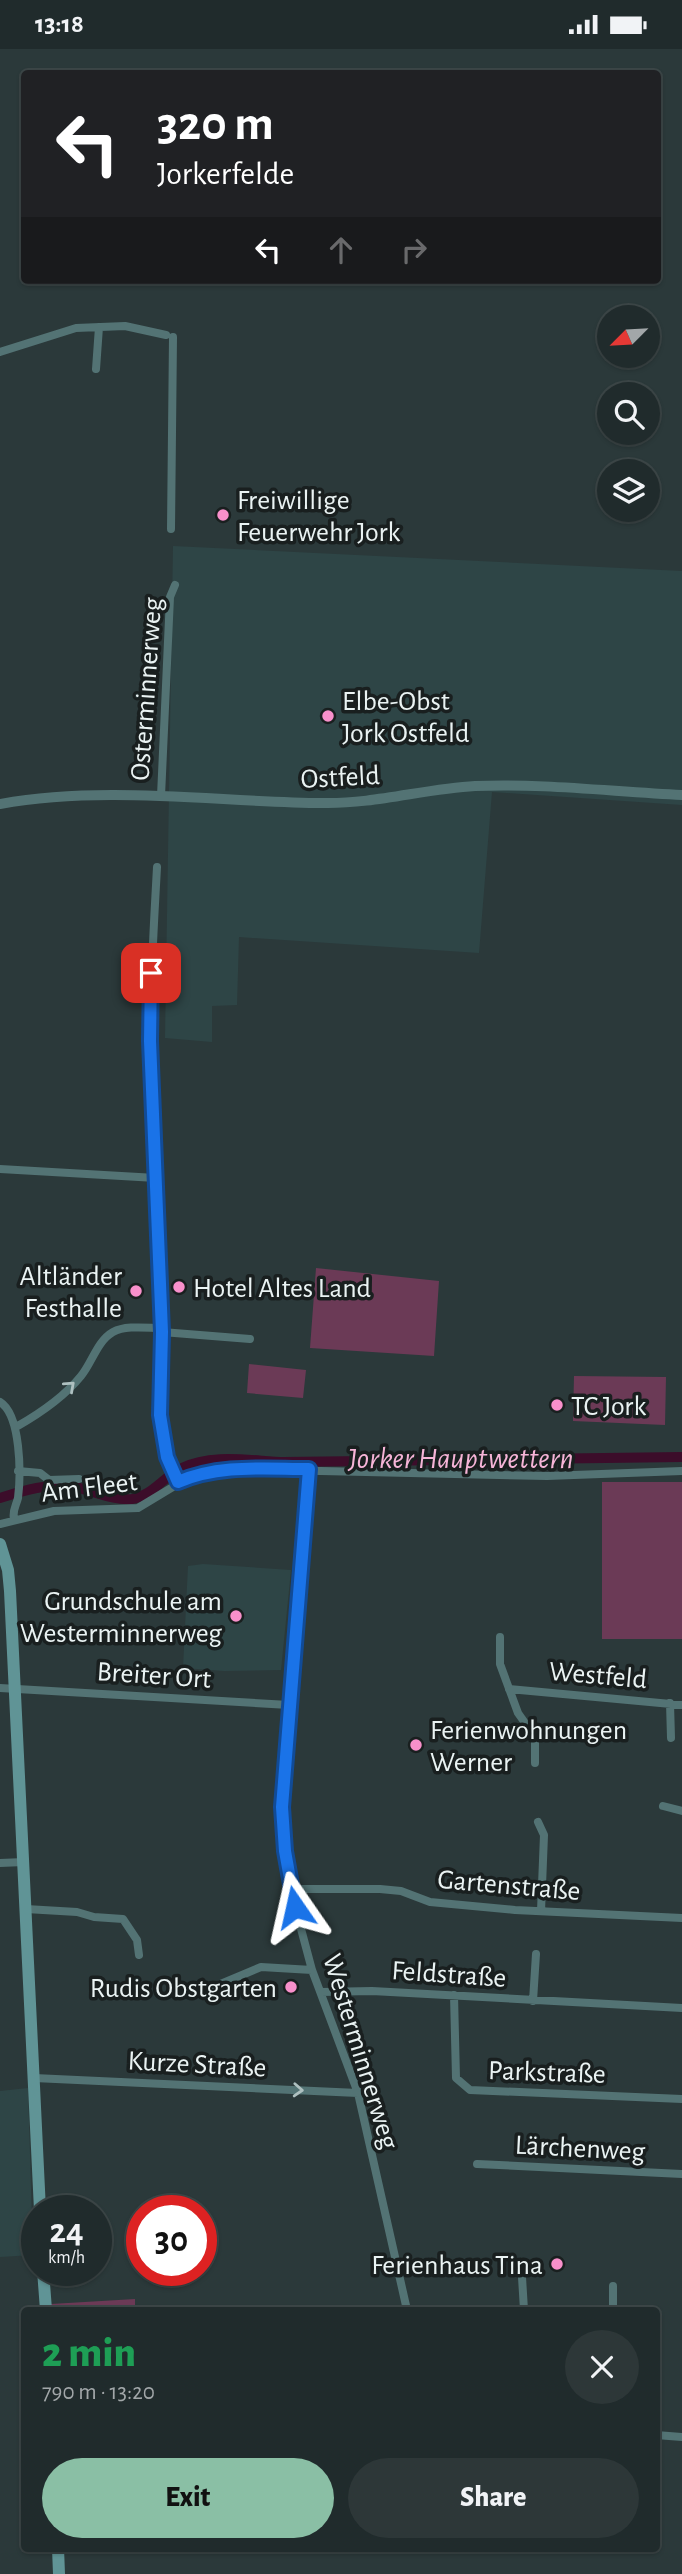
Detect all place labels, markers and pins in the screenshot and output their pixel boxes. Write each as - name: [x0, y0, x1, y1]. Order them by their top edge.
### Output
- place label: Freiwillige Feuerwehr Jork: [237, 487, 401, 547]
- marker: Freiwillige Feuerwehr Jork: [215, 507, 231, 523]
- place label: Elbe-Obst Jork Ostfeld: [342, 688, 469, 748]
- marker: Elbe-Obst Jork Ostfeld: [320, 708, 336, 724]
- pin: [121, 943, 181, 1003]
- place label: Altländer Festhalle: [19, 1263, 122, 1323]
- place label: Hotel Altes Land: [193, 1275, 371, 1303]
- marker: Hotel Altes Land: [171, 1279, 187, 1295]
- marker: Altländer Festhalle: [128, 1283, 144, 1299]
- place label: TC Jork: [571, 1393, 646, 1421]
- marker: TC Jork: [549, 1397, 565, 1413]
- place label: Grundschule am Westerminnerweg: [20, 1588, 222, 1648]
- marker: Grundschule am Westerminnerweg: [228, 1608, 244, 1624]
- place label: Ferienwohnungen Werner: [430, 1717, 627, 1777]
- marker: Ferienwohnungen Werner: [408, 1737, 424, 1753]
- place label: Rudis Obstgarten: [90, 1975, 277, 2003]
- marker: Rudis Obstgarten: [283, 1979, 299, 1995]
- place label: Ferienhaus Tina: [371, 2252, 543, 2280]
- marker: Ferienhaus Tina: [549, 2256, 565, 2272]

